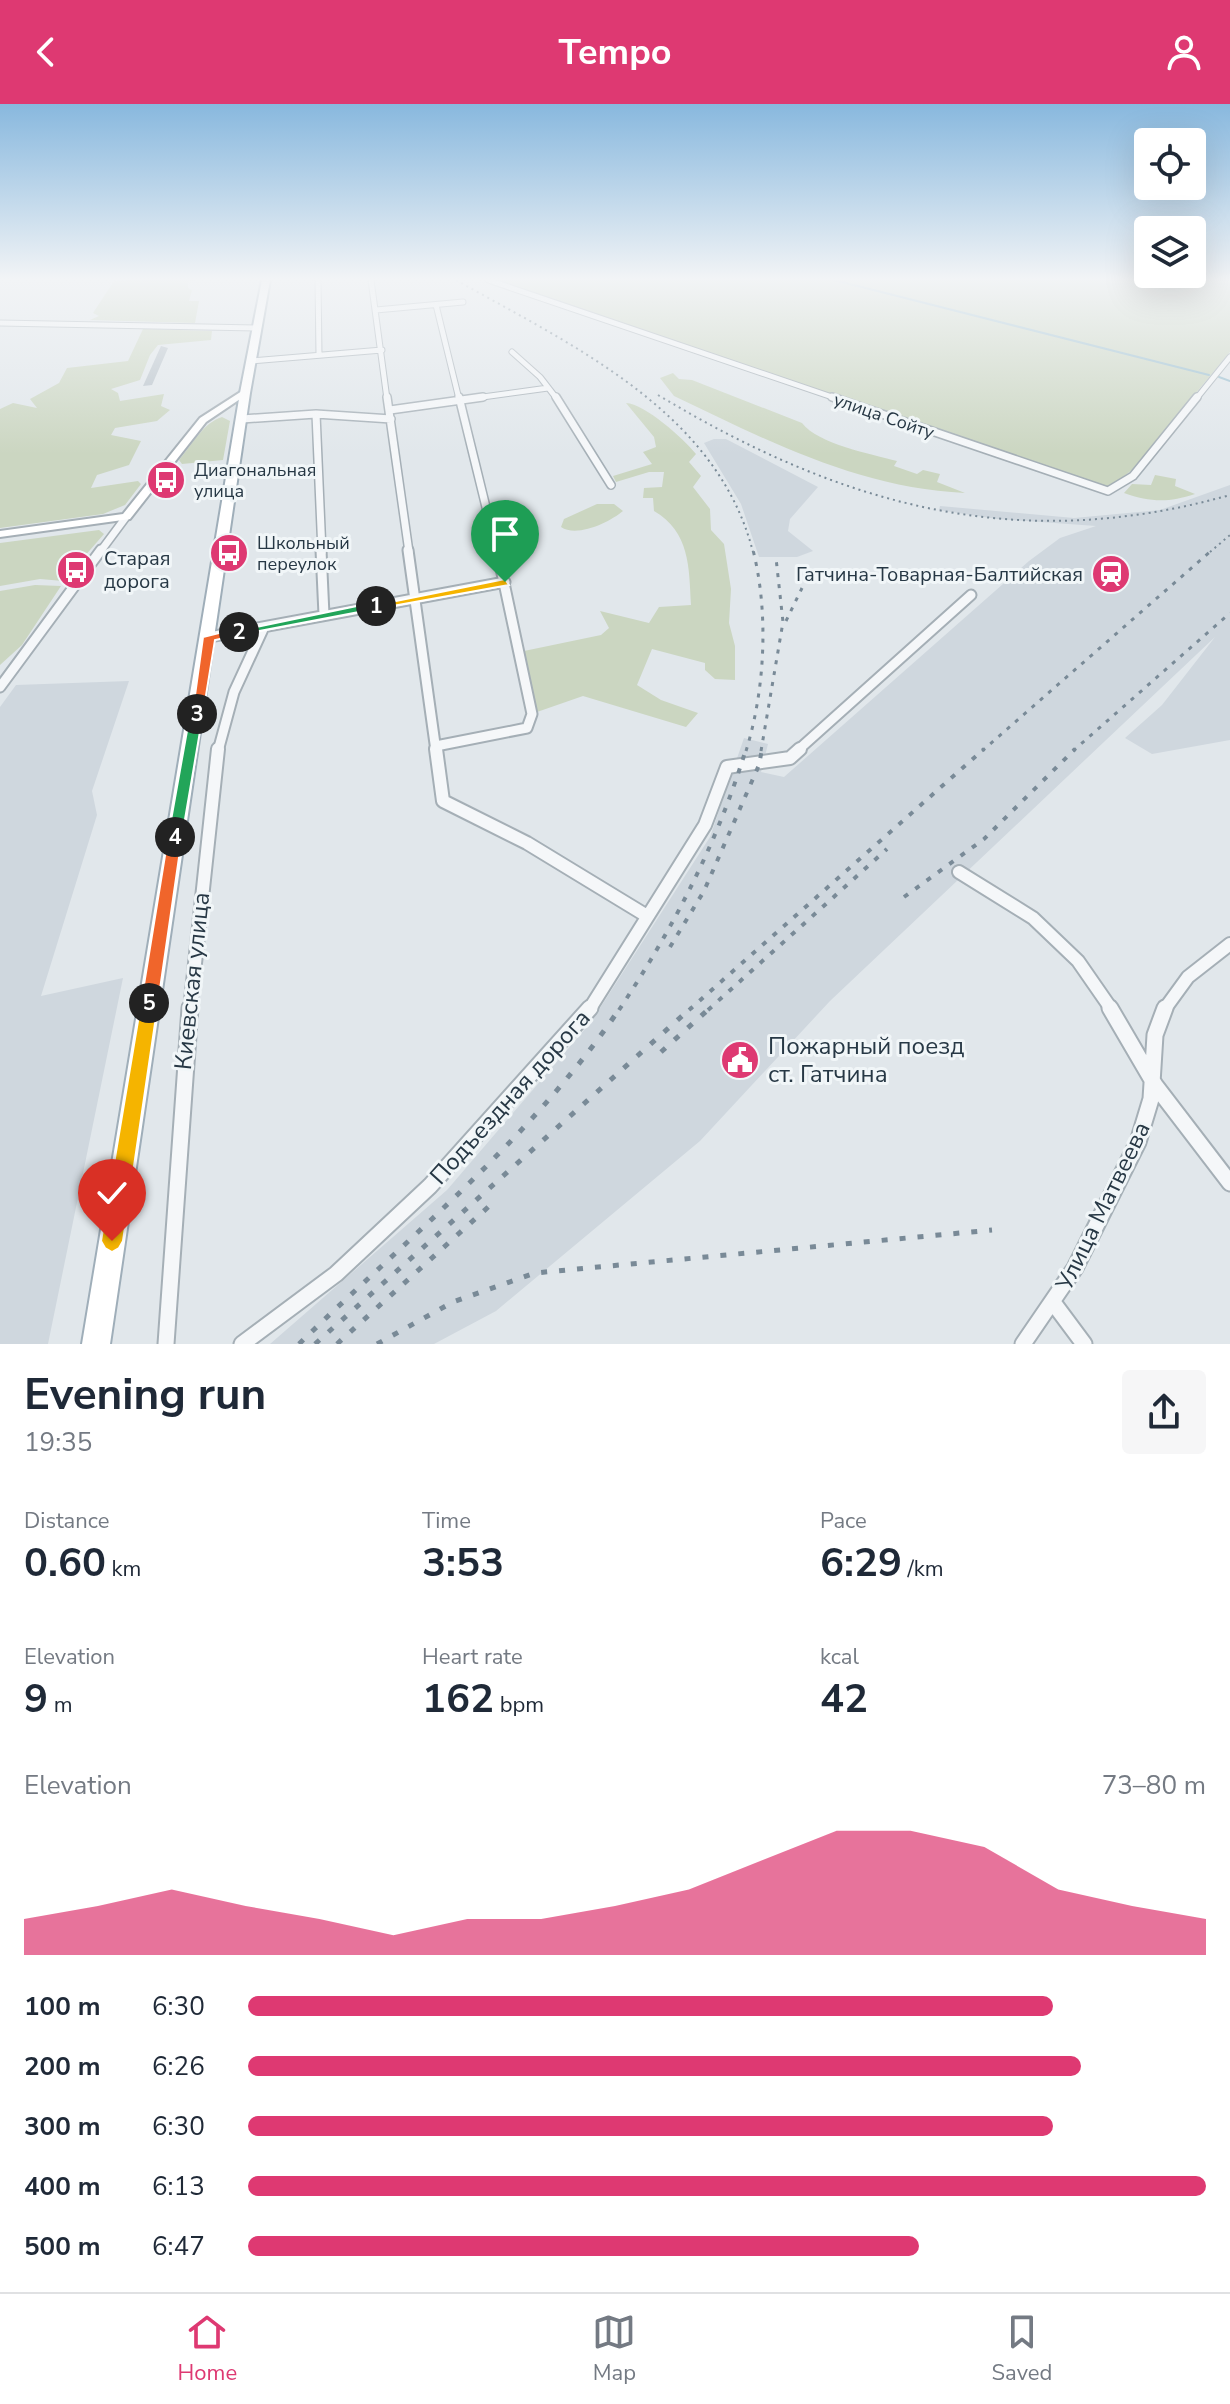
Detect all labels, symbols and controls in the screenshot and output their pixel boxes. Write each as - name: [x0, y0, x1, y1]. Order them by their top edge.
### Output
- text: Tempo: [559, 28, 671, 77]
- icon: back: [24, 30, 68, 74]
- icon: person: [1162, 30, 1206, 74]
- map controls: [1134, 128, 1206, 288]
- button: locate: [1134, 128, 1206, 200]
- button: layers: [1134, 216, 1206, 288]
- street label: улица Сойту: [830, 388, 938, 445]
- place label: Диагональная улица: [194, 458, 316, 503]
- bus stop icon: Диагональная улица: [145, 459, 187, 501]
- pin: [471, 500, 539, 582]
- icon: arrive: [483, 512, 527, 556]
- place label: Школьный переулок: [257, 531, 350, 576]
- bus stop icon: Школьный переулок: [208, 532, 250, 574]
- place label: Старая дорога: [104, 545, 171, 595]
- bus stop icon: Старая дорога: [55, 549, 97, 591]
- station icon: Гатчина-Товарная-Балтийская: [1090, 553, 1132, 595]
- place label: Гатчина-Товарная-Балтийская: [796, 561, 1083, 588]
- pin: 1: [356, 586, 396, 626]
- text: 1: [369, 591, 383, 621]
- pin: 2: [219, 612, 259, 652]
- text: 2: [232, 617, 246, 647]
- pin: 3: [177, 694, 217, 734]
- text: 3: [190, 699, 204, 729]
- pin: 4: [155, 817, 195, 857]
- text: 4: [168, 822, 182, 852]
- street label: Киевская улица: [167, 891, 217, 1071]
- pin: 5: [129, 983, 169, 1023]
- text: 5: [142, 988, 156, 1018]
- street label: Подъездная дорога: [423, 1003, 597, 1191]
- place label: Пожарный поезд ст. Гатчина: [768, 1030, 965, 1090]
- public building icon: Пожарный поезд ст. Гатчина: [719, 1039, 761, 1081]
- street label: Улица Матвеева: [1048, 1116, 1158, 1297]
- pin: [78, 1159, 146, 1241]
- icon: check: [90, 1171, 134, 1215]
- text: Evening run: [24, 1365, 266, 1425]
- button: share: [1122, 1370, 1206, 1454]
- text: 19:35: [24, 1425, 92, 1460]
- text: Distance: [24, 1506, 109, 1536]
- text: Time: [422, 1506, 471, 1536]
- text: Pace: [820, 1506, 867, 1536]
- text: 0.60: [24, 1536, 106, 1590]
- text: 3:53: [422, 1536, 504, 1590]
- text: 6:29: [820, 1536, 902, 1590]
- text: km: [106, 1554, 141, 1584]
- text: /km: [902, 1554, 944, 1584]
- text: Elevation: [24, 1642, 115, 1672]
- text: Heart rate: [422, 1642, 523, 1672]
- text: kcal: [820, 1642, 859, 1672]
- text: 9: [24, 1672, 48, 1726]
- text: 162: [422, 1672, 494, 1726]
- text: 42: [820, 1672, 868, 1726]
- text: m: [48, 1690, 73, 1720]
- text: bpm: [494, 1690, 544, 1720]
- text: Elevation: [24, 1768, 132, 1803]
- text: 73–80 m: [1102, 1768, 1206, 1803]
- text: 100 m: [24, 1989, 101, 2024]
- text: 6:30: [152, 1989, 205, 2024]
- text: 200 m: [24, 2049, 101, 2084]
- text: 6:26: [152, 2049, 205, 2084]
- text: 300 m: [24, 2109, 101, 2144]
- text: 6:30: [152, 2109, 205, 2144]
- text: 400 m: [24, 2169, 101, 2204]
- text: 6:13: [152, 2169, 205, 2204]
- text: 500 m: [24, 2229, 101, 2264]
- text: 6:47: [152, 2229, 205, 2264]
- tab: Home: [178, 2310, 237, 2388]
- tab: Map: [592, 2310, 636, 2388]
- tab: Saved: [992, 2310, 1052, 2388]

